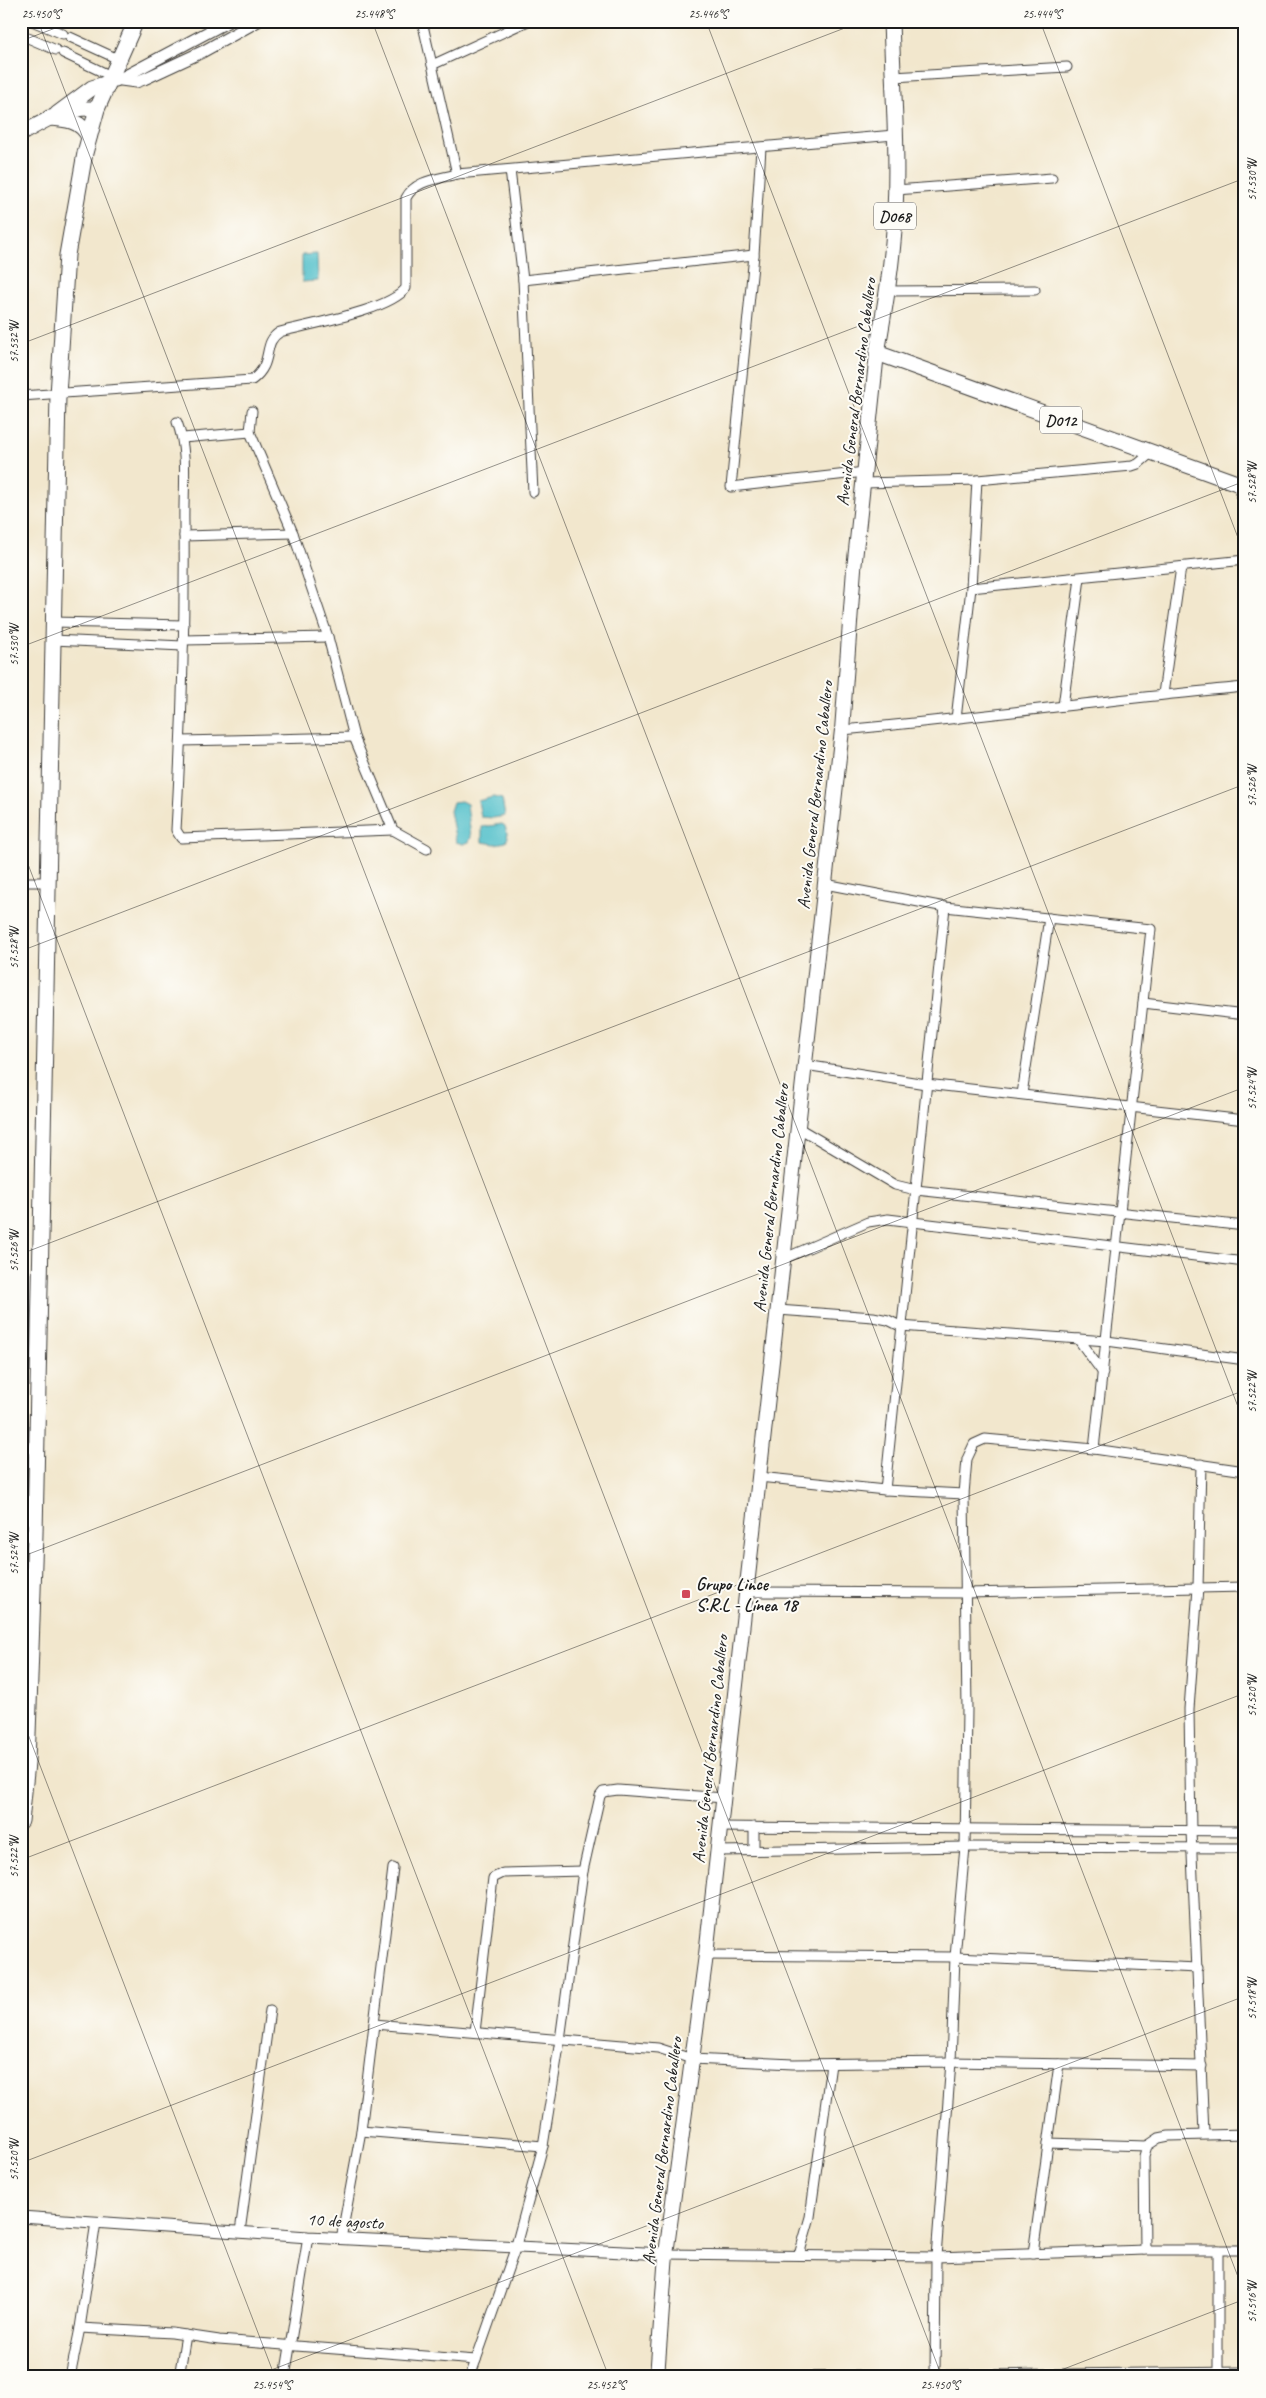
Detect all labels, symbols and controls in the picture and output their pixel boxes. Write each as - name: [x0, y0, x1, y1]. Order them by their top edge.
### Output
- text: 25.450°S: [22, 6, 62, 22]
- text: 25.448°S: [355, 6, 395, 22]
- text: 25.446°S: [689, 6, 729, 22]
- text: 25.444°S: [1023, 6, 1063, 22]
- text: 57.530°W: [1244, 157, 1260, 201]
- road number: D068: [874, 202, 916, 230]
- street label: Avenida General Bernardino Caballero: [831, 275, 881, 507]
- text: 57.532°W: [6, 319, 22, 363]
- road number: D012: [1040, 406, 1082, 434]
- text: 57.528°W: [1244, 460, 1260, 504]
- text: 57.530°W: [6, 622, 22, 666]
- street label: Avenida General Bernardino Caballero: [792, 678, 838, 910]
- text: 57.526°W: [1244, 763, 1260, 807]
- text: 57.528°W: [6, 925, 22, 969]
- text: 57.524°W: [1244, 1066, 1260, 1110]
- street label: Avenida General Bernardino Caballero: [748, 1081, 794, 1313]
- text: 57.526°W: [6, 1228, 22, 1272]
- text: 57.522°W: [1244, 1369, 1260, 1413]
- text: 57.524°W: [6, 1531, 22, 1575]
- place label: Grupo Lince S.R.L - Línea 18: [696, 1573, 799, 1616]
- marker: Grupo Lince S.R.L - Línea 18: [680, 1588, 692, 1600]
- street label: Avenida General Bernardino Caballero: [687, 1632, 733, 1864]
- text: 57.520°W: [1244, 1673, 1260, 1717]
- text: 57.522°W: [6, 1834, 22, 1878]
- text: 57.518°W: [1244, 1976, 1260, 2020]
- street label: Avenida General Bernardino Caballero: [637, 2034, 687, 2266]
- text: 57.520°W: [6, 2137, 22, 2181]
- street label: 10 de agosto: [306, 2208, 385, 2234]
- text: 57.516°W: [1244, 2279, 1260, 2323]
- text: 25.454°S: [253, 2377, 293, 2393]
- text: 25.452°S: [587, 2377, 627, 2393]
- text: 25.450°S: [921, 2377, 961, 2393]

